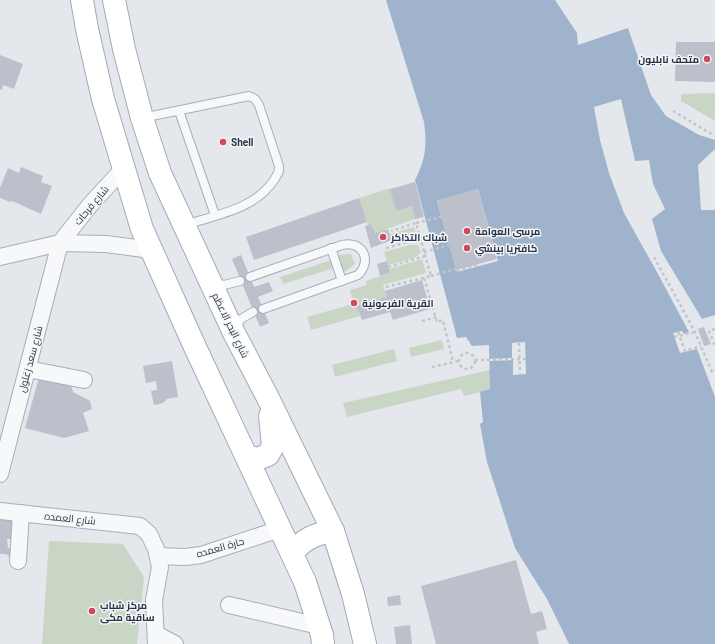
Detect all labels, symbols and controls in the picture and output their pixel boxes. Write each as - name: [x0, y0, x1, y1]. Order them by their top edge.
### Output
- place label: متحف نابليون: [638, 54, 699, 66]
- marker: متحف نابليون: [702, 54, 712, 64]
- marker: Shell: [218, 137, 228, 147]
- place label: Shell: [231, 137, 254, 148]
- street label: شارع فرحات: [72, 184, 112, 228]
- marker: مرسى العوامة: [462, 226, 472, 236]
- place label: مرسى العوامة: [475, 226, 540, 238]
- marker: شباك التذاكر: [378, 232, 388, 242]
- place label: شباك التذاكر: [390, 232, 447, 244]
- marker: كافتريا بينشي: [462, 243, 472, 253]
- place label: كافتريا بينشي: [475, 243, 537, 257]
- street label: شارع البحر الاعظم: [208, 291, 251, 360]
- marker: القرية الفرعونية: [349, 298, 359, 308]
- place label: القرية الفرعونية: [362, 298, 434, 310]
- street label: شارع سعد زغلول: [16, 325, 46, 394]
- street label: شارع العمده: [44, 510, 96, 528]
- street label: حارة العمده: [195, 535, 245, 560]
- place label: مركز شباب ساقية مكى: [100, 600, 155, 624]
- marker: مركز شباب ساقية مكى: [87, 606, 97, 616]

